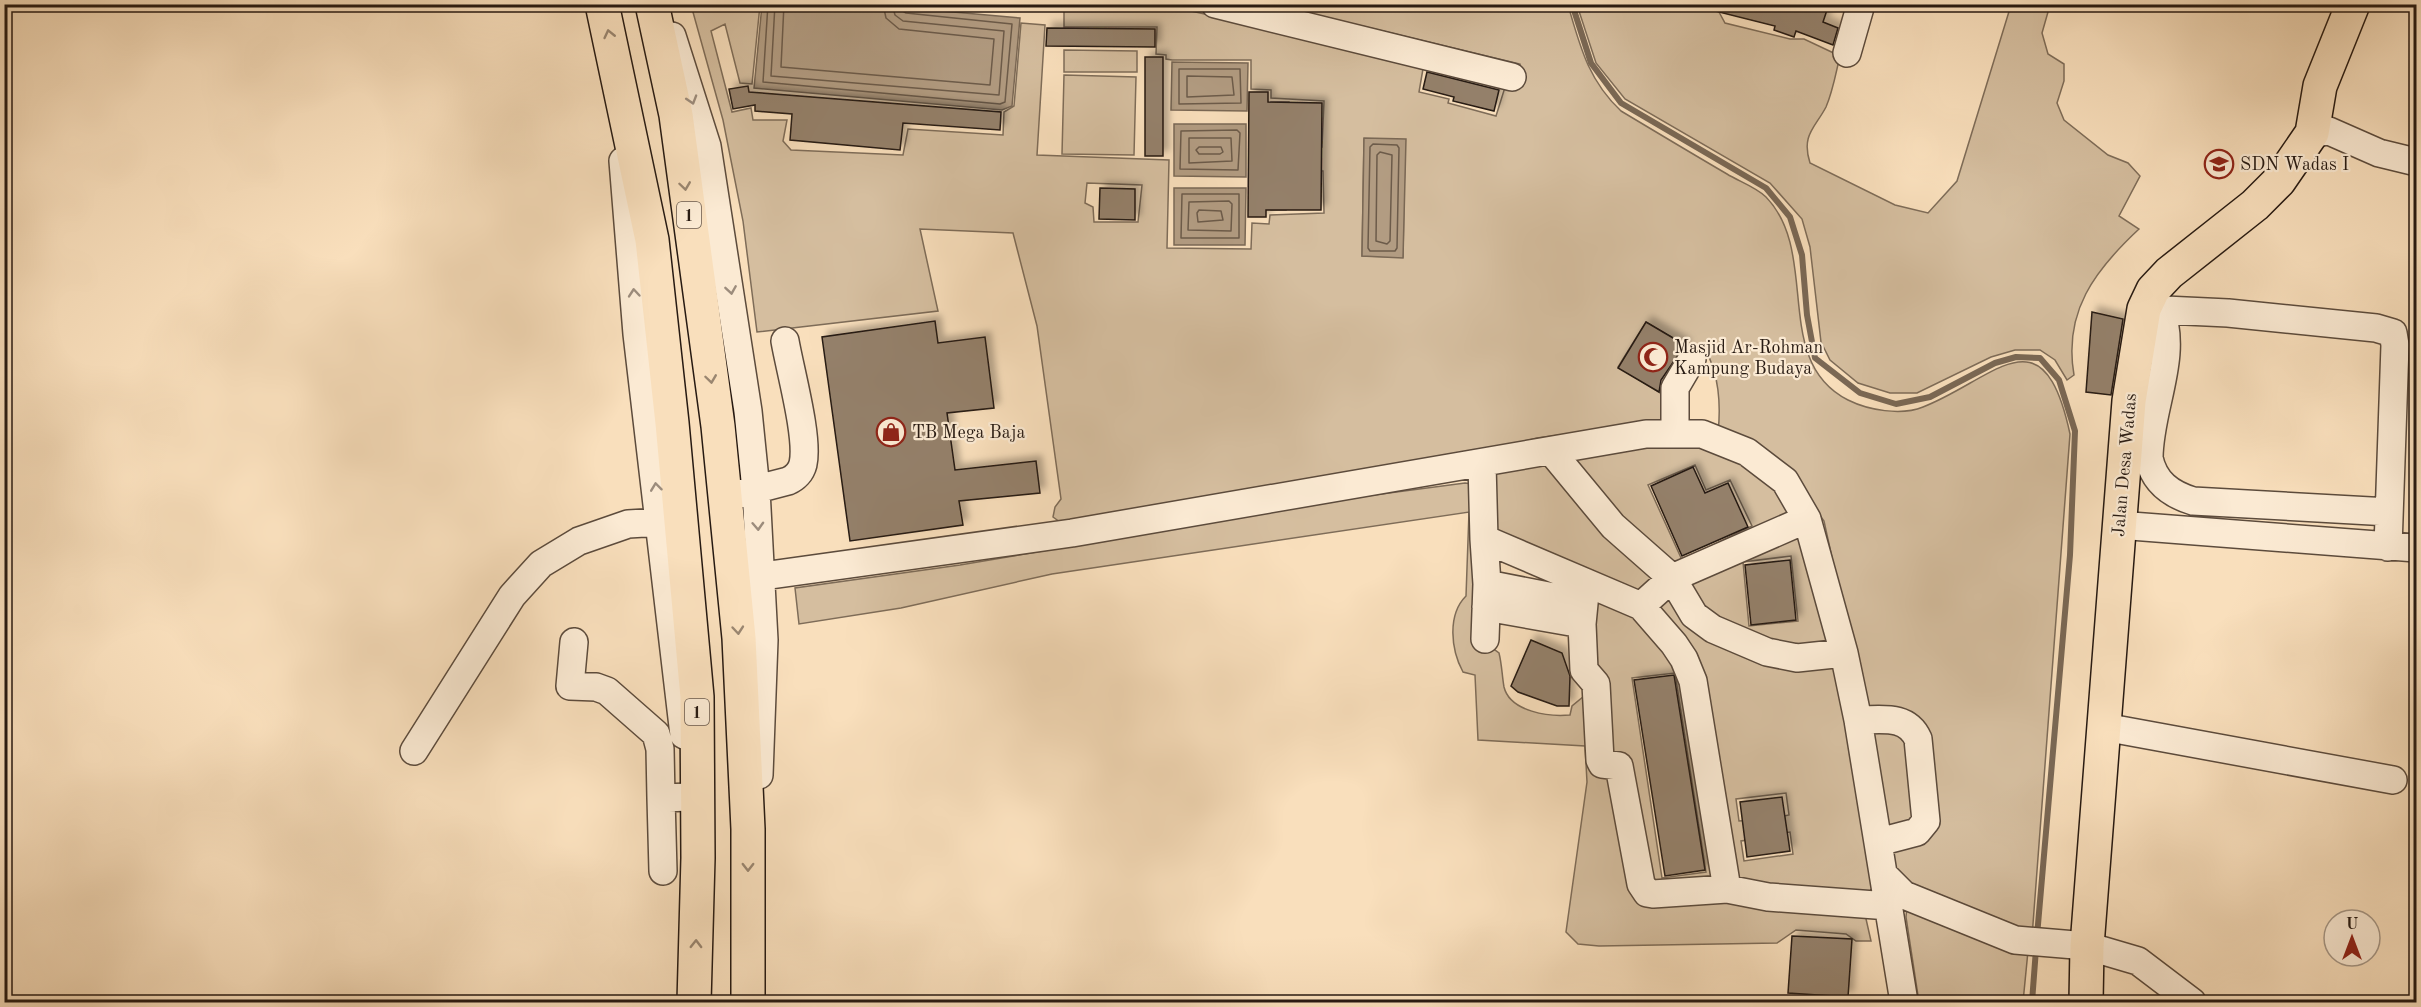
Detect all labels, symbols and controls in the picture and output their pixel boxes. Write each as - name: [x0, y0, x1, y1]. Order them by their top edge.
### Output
- one-way arrow: [603, 29, 616, 39]
- one-way arrow: [685, 94, 697, 105]
- school or university icon: SDN Wadas I: [2203, 148, 2235, 180]
- place label: SDN Wadas I: [2240, 156, 2349, 174]
- one-way arrow: [678, 181, 691, 190]
- road number: 1: [677, 202, 701, 228]
- one-way arrow: [724, 286, 736, 295]
- one-way arrow: [628, 289, 641, 298]
- place label: Masjid Ar-Rohman Kampung Budaya: [1674, 339, 1823, 378]
- mosque icon: Masjid Ar-Rohman Kampung Budaya: [1637, 341, 1669, 373]
- one-way arrow: [705, 374, 717, 384]
- street label: Jalan Desa Wadas: [2110, 392, 2140, 538]
- shop icon: TB Mega Baja: [875, 416, 907, 448]
- place label: TB Mega Baja: [912, 424, 1025, 442]
- one-way arrow: [651, 482, 663, 491]
- one-way arrow: [751, 521, 764, 530]
- one-way arrow: [731, 626, 744, 635]
- road number: 1: [685, 699, 709, 725]
- one-way arrow: [742, 863, 754, 872]
- north arrow: [2322, 908, 2382, 968]
- text: U: [2346, 917, 2359, 933]
- one-way arrow: [690, 940, 702, 949]

